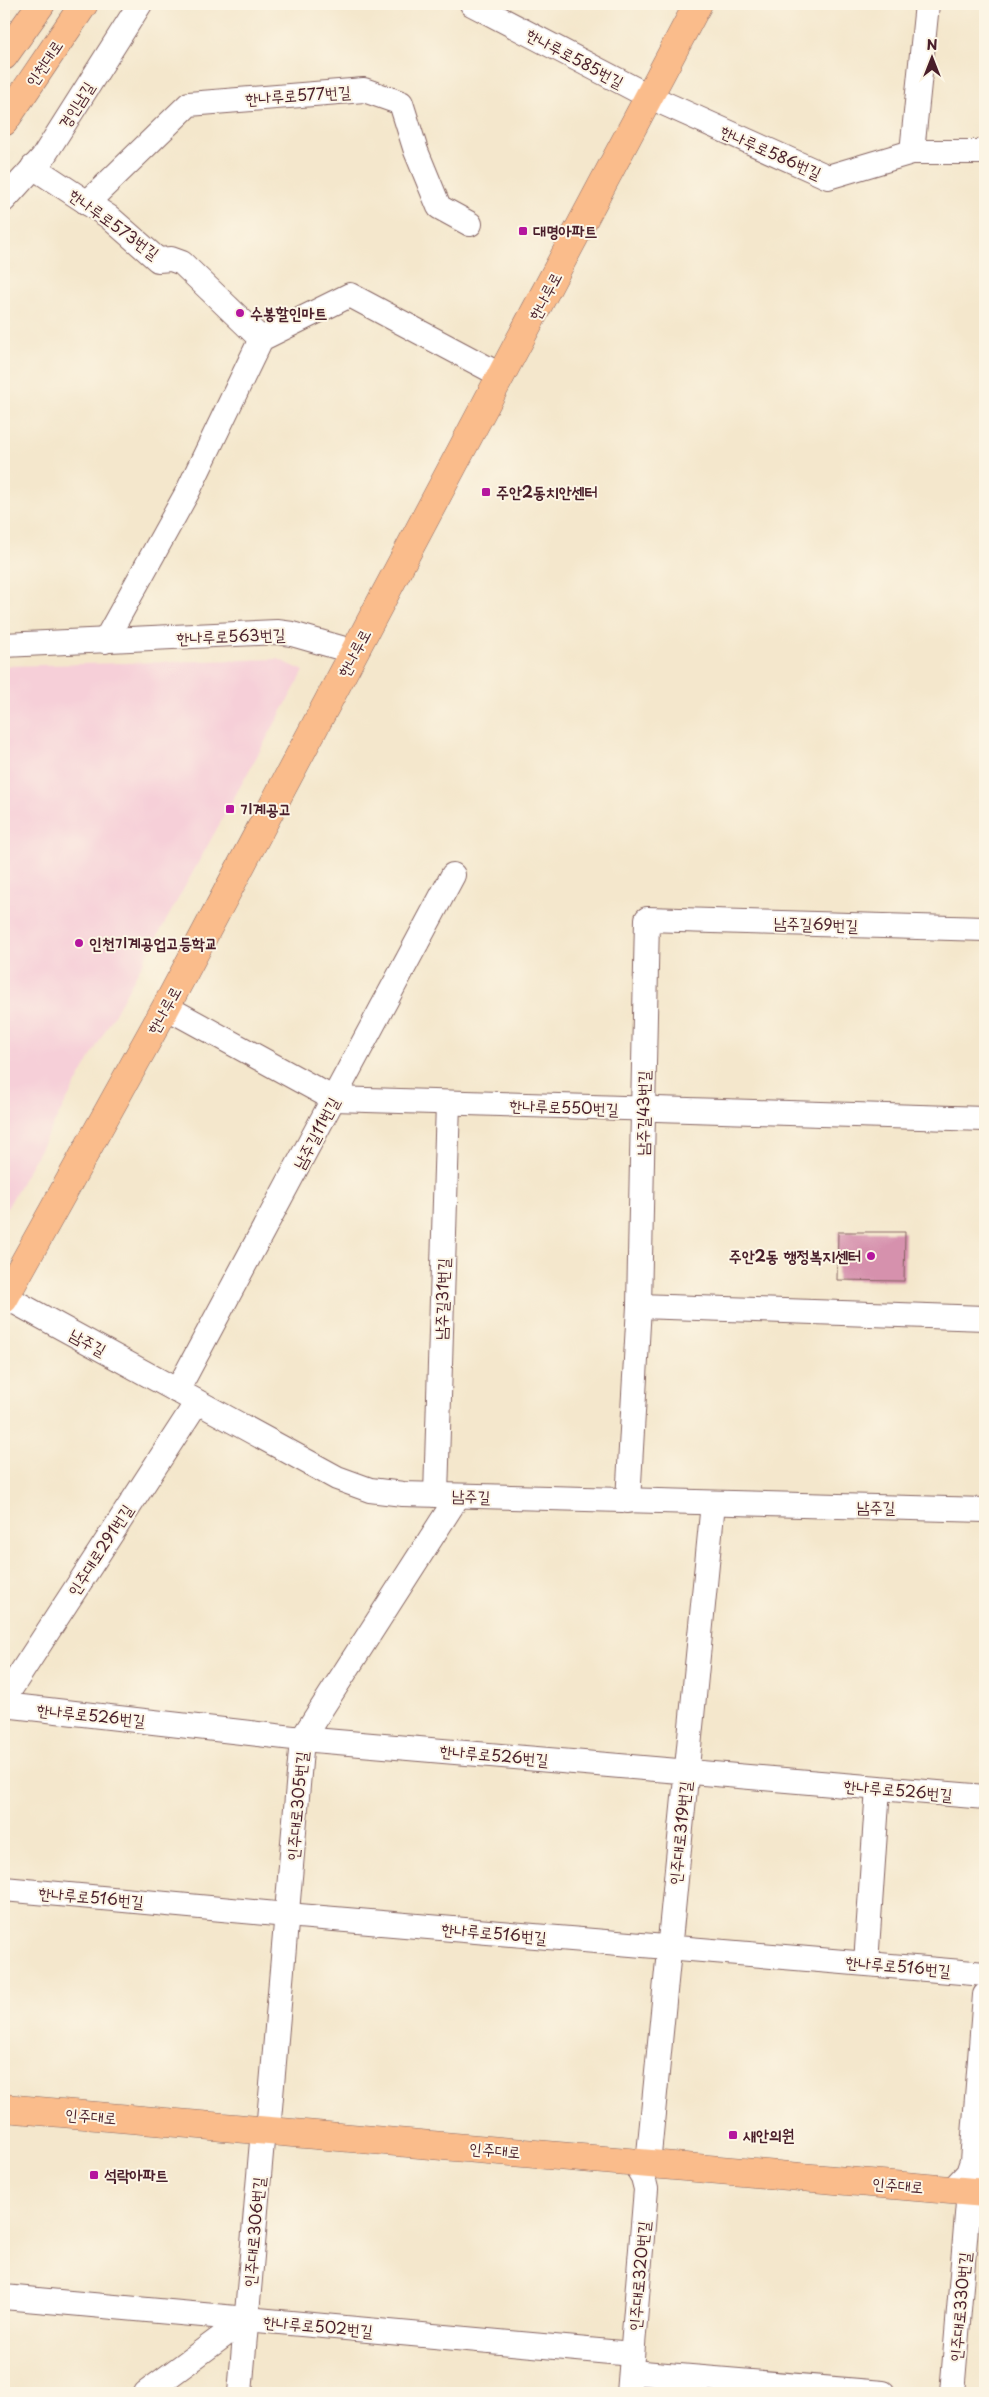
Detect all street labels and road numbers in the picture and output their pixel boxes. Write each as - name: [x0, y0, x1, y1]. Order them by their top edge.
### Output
- street label: 한나루로585번길: [522, 21, 629, 93]
- street label: 인천대로: [19, 34, 68, 90]
- street label: 경인남길: [51, 76, 99, 133]
- street label: 한나루로577번길: [244, 78, 352, 110]
- street label: 한나루로586번길: [717, 118, 826, 184]
- street label: 한나루로573번길: [64, 182, 165, 264]
- street label: 한나루로: [521, 267, 567, 324]
- street label: 한나루로563번길: [176, 621, 286, 649]
- street label: 한나루로: [330, 624, 376, 681]
- street label: 남주길69번길: [773, 910, 859, 936]
- street label: 한나루로: [140, 981, 186, 1038]
- street label: 남주길43번길: [629, 1070, 655, 1156]
- street label: 남주길11번길: [286, 1092, 344, 1173]
- street label: 한나루로550번길: [509, 1092, 619, 1120]
- street label: 남주길31번길: [428, 1257, 454, 1340]
- street label: 남주길: [66, 1321, 111, 1361]
- street label: 남주길: [451, 1482, 491, 1508]
- street label: 남주길: [856, 1494, 896, 1518]
- street label: 인주대로291번길: [61, 1499, 138, 1600]
- street label: 한나루로526번길: [36, 1696, 147, 1732]
- street label: 한나루로526번길: [439, 1737, 550, 1771]
- street label: 인주대로305번길: [279, 1750, 313, 1862]
- street label: 한나루로526번길: [843, 1772, 954, 1806]
- street label: 인주대로319번길: [662, 1780, 696, 1886]
- street label: 한나루로516번길: [37, 1879, 145, 1913]
- street label: 한나루로516번길: [440, 1915, 548, 1949]
- street label: 한나루로516번길: [844, 1948, 952, 1982]
- street label: 인주대로: [64, 2101, 118, 2129]
- street label: 인주대로: [468, 2135, 522, 2163]
- street label: 인주대로: [871, 2170, 925, 2198]
- street label: 인주대로306번길: [236, 2176, 270, 2288]
- street label: 인주대로320번길: [621, 2220, 655, 2332]
- street label: 인주대로330번길: [942, 2251, 976, 2363]
- street label: 한나루로502번길: [262, 2308, 374, 2342]

